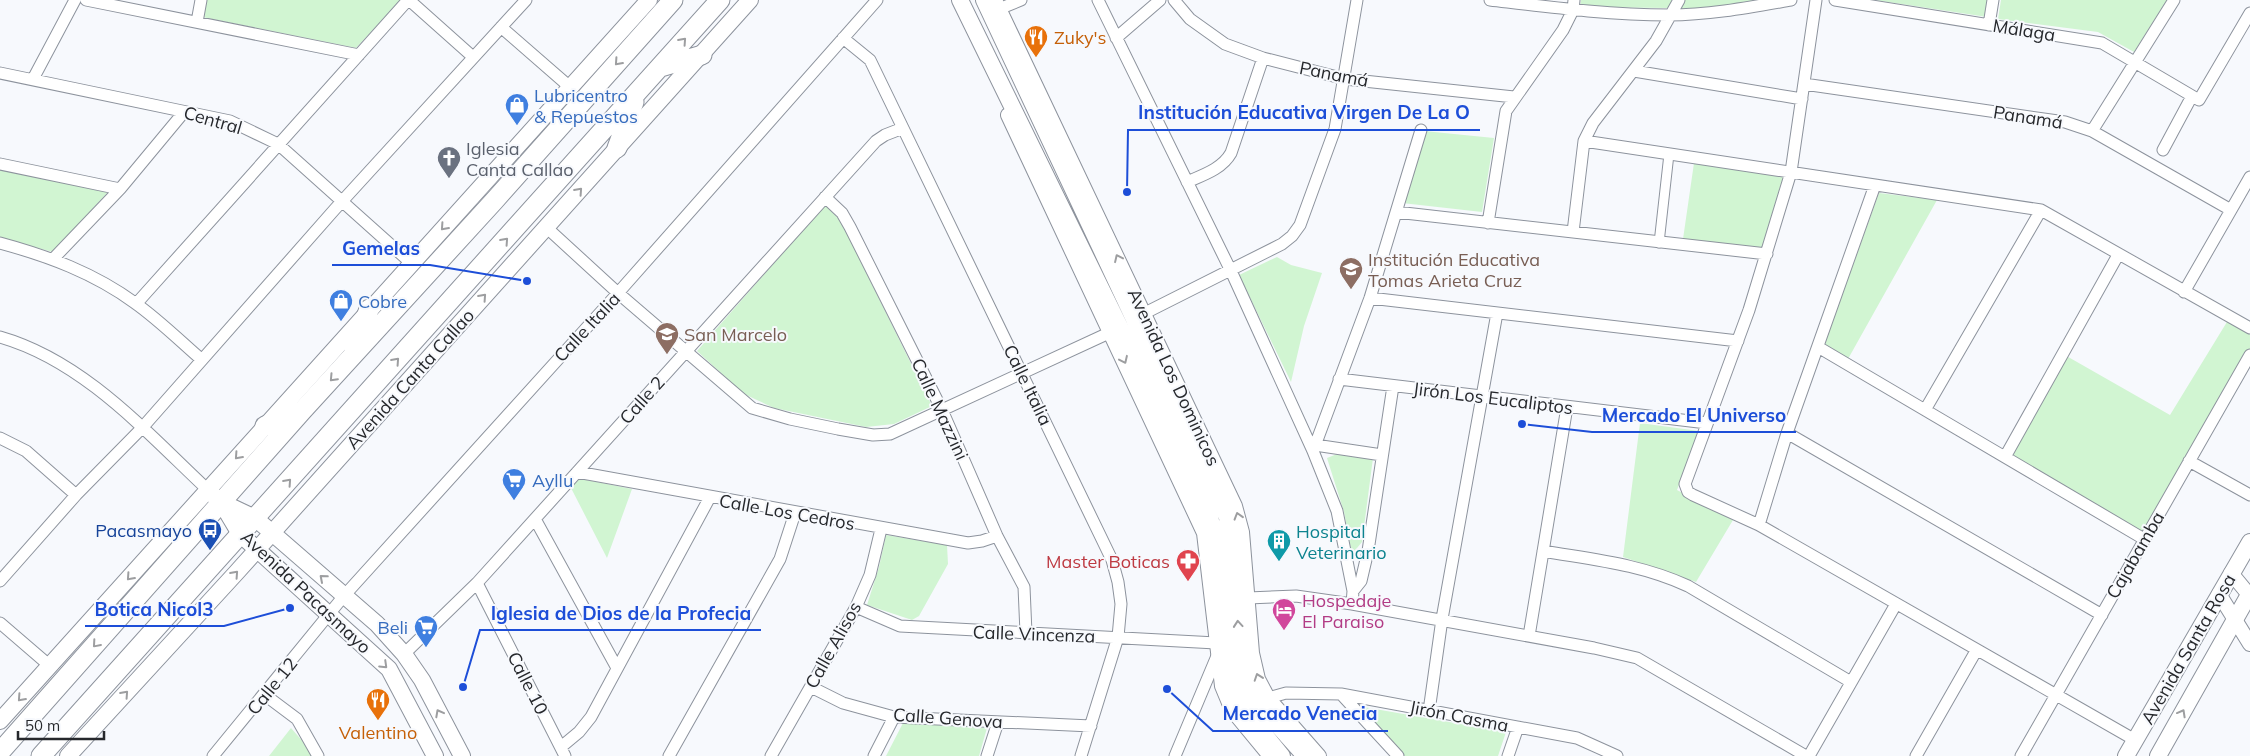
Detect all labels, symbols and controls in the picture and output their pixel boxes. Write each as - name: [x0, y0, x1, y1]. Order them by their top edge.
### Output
- street label: Málaga: [1991, 14, 2057, 46]
- restaurant icon: Zuky's: [1023, 24, 1049, 58]
- place label: Zuky's: [1054, 26, 1106, 49]
- one-way arrow: [678, 38, 687, 47]
- street label: Panamá: [1297, 56, 1371, 92]
- one-way arrow: [614, 57, 623, 66]
- place label: Lubricentro & Repuestos: [534, 84, 638, 128]
- shop icon: Lubricentro & Repuestos: [504, 92, 530, 126]
- callout: Institución Educativa Virgen De La O: [1128, 96, 1480, 130]
- text: Institución Educativa Virgen De La O: [1138, 100, 1470, 124]
- street label: Panamá: [1992, 100, 2064, 134]
- street label: Central: [181, 101, 245, 139]
- place label: Iglesia Canta Callao: [466, 137, 574, 181]
- church icon: Iglesia Canta Callao: [436, 145, 462, 179]
- one-way arrow: [573, 187, 582, 196]
- one-way arrow: [441, 222, 450, 231]
- callout: Gemelas: [332, 231, 430, 265]
- text: Gemelas: [342, 236, 420, 260]
- one-way arrow: [499, 237, 508, 246]
- place label: Institución Educativa Tomas Arieta Cruz: [1368, 248, 1540, 292]
- one-way arrow: [1114, 254, 1125, 263]
- school or university icon: Institución Educativa Tomas Arieta Cruz: [1338, 256, 1364, 290]
- street label: Avenida Los Dominicos: [1123, 285, 1225, 470]
- street label: Calle Italia: [549, 287, 625, 367]
- shop icon: Cobre: [328, 288, 354, 322]
- place label: Cobre: [358, 290, 407, 313]
- one-way arrow: [477, 293, 486, 302]
- street label: Avenida Canta Callao: [341, 304, 479, 454]
- school or university icon: San Marcelo: [654, 321, 680, 355]
- place label: San Marcelo: [684, 323, 787, 346]
- street label: Calle Italia: [999, 341, 1057, 429]
- street label: Calle Mazzini: [906, 354, 974, 464]
- one-way arrow: [1117, 355, 1128, 364]
- one-way arrow: [391, 358, 400, 367]
- street label: Calle 2: [614, 371, 670, 429]
- one-way arrow: [330, 372, 339, 381]
- street label: Jirón Los Eucaliptos: [1412, 377, 1574, 419]
- callout: Mercado El Universo: [1592, 398, 1796, 432]
- text: Mercado El Universo: [1602, 403, 1786, 427]
- one-way arrow: [235, 450, 244, 459]
- supermarket icon: Ayllu: [501, 467, 527, 501]
- place label: Ayllu: [532, 469, 573, 492]
- one-way arrow: [282, 478, 291, 487]
- street label: Calle Los Cedros: [717, 489, 857, 535]
- street label: Cajabamba: [2101, 507, 2169, 603]
- one-way arrow: [1234, 512, 1244, 521]
- bus stop icon: Pacasmayo: [197, 517, 223, 551]
- place label: Pacasmayo: [95, 519, 192, 542]
- place label: Hospital Veterinario: [1296, 520, 1387, 564]
- street label: Avenida Pacasmayo: [236, 526, 376, 658]
- building icon: Hospital Veterinario: [1266, 528, 1292, 562]
- pharmacy icon: Master Boticas: [1175, 548, 1201, 582]
- place label: Master Boticas: [1046, 550, 1170, 573]
- street label: Avenida Santa Rosa: [2136, 570, 2240, 728]
- one-way arrow: [127, 571, 136, 580]
- one-way arrow: [229, 571, 238, 580]
- one-way arrow: [319, 575, 328, 584]
- place label: Hospedaje El Paraiso: [1302, 589, 1391, 633]
- callout: Botica Nicol3: [85, 592, 224, 626]
- callout: Iglesia de Dios de la Profecia: [480, 596, 761, 630]
- text: Botica Nicol3: [94, 597, 214, 621]
- street label: Calle Alisos: [800, 597, 866, 692]
- hotel icon: Hospedaje El Paraiso: [1271, 597, 1297, 631]
- text: Iglesia de Dios de la Profecia: [491, 601, 751, 625]
- supermarket icon: Beli: [413, 614, 439, 648]
- place label: Beli: [377, 616, 408, 639]
- street label: Calle Vincenza: [972, 620, 1096, 648]
- one-way arrow: [1233, 620, 1244, 628]
- one-way arrow: [93, 638, 102, 647]
- street label: Calle 10: [502, 648, 554, 718]
- street label: Calle 12: [242, 653, 302, 719]
- one-way arrow: [378, 659, 387, 668]
- one-way arrow: [1253, 673, 1263, 682]
- restaurant icon: Valentino: [365, 687, 391, 721]
- one-way arrow: [119, 691, 128, 700]
- one-way arrow: [18, 692, 27, 701]
- street label: Jirón Casma: [1407, 695, 1511, 737]
- callout: Mercado Venecia: [1213, 697, 1388, 731]
- text: Mercado Venecia: [1223, 701, 1377, 725]
- street label: Calle Genova: [892, 703, 1004, 733]
- scale bar: [18, 708, 104, 740]
- one-way arrow: [435, 709, 445, 718]
- one-way arrow: [2175, 710, 2185, 719]
- text: 50 m: [25, 716, 60, 735]
- place label: Valentino: [339, 721, 417, 744]

